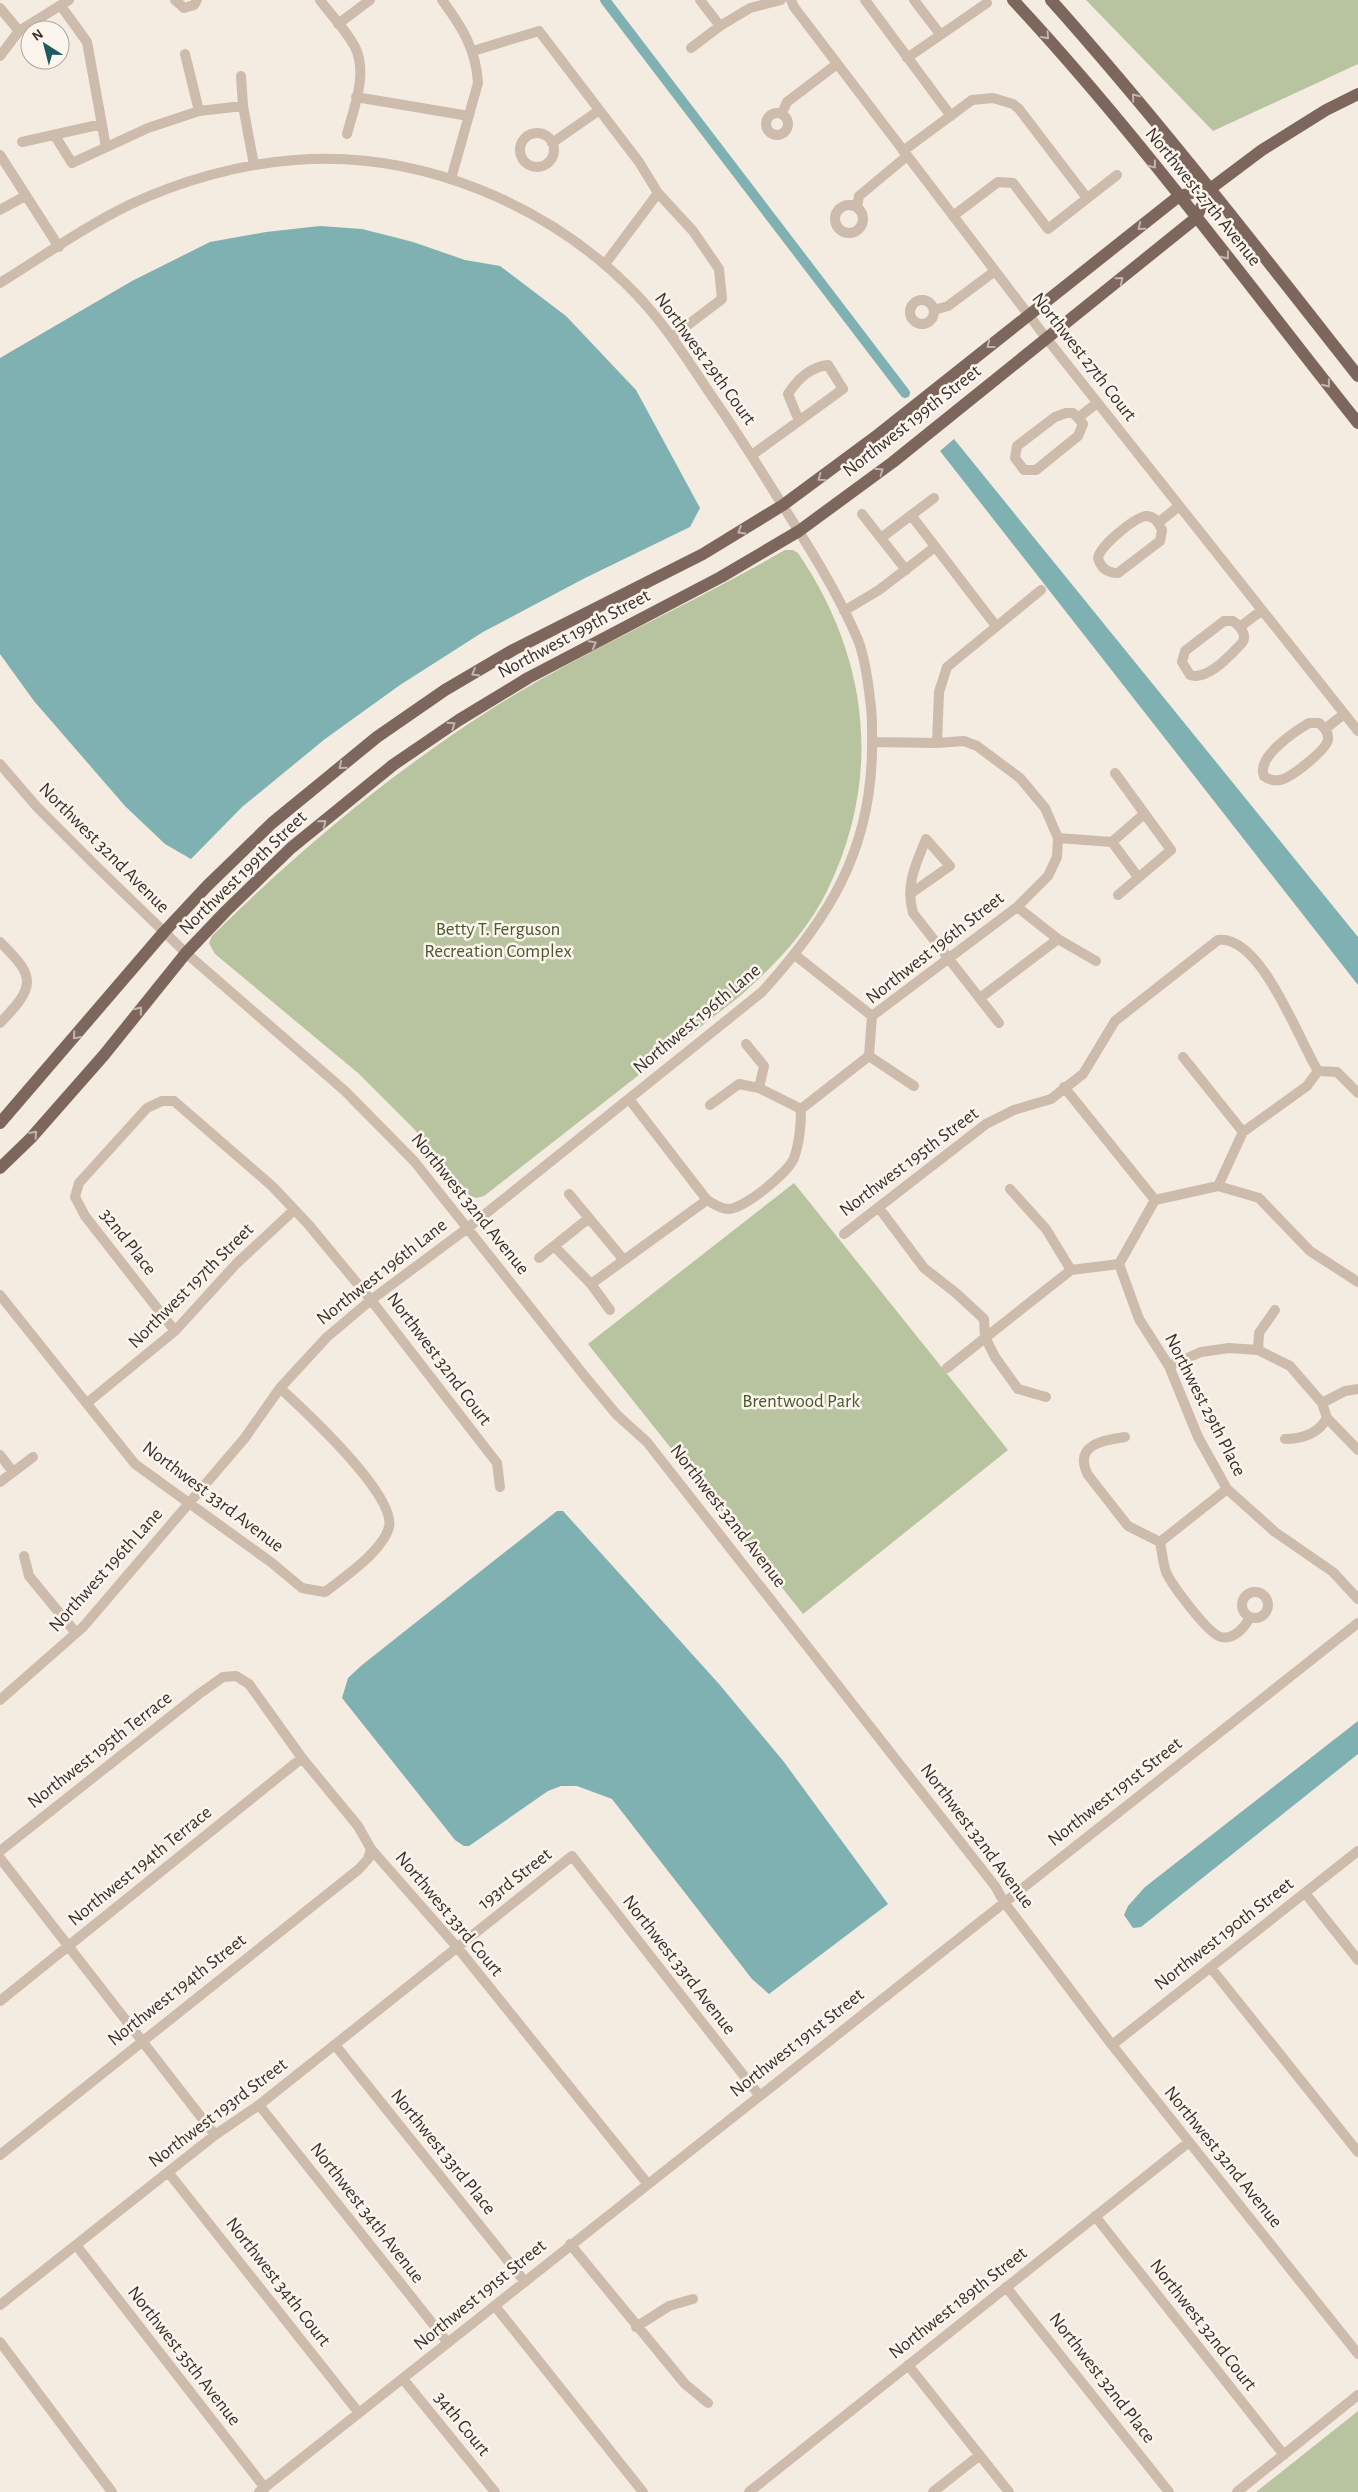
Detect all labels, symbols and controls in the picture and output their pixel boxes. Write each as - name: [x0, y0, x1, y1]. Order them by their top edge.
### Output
- north arrow: [20, 20, 70, 70]
- text: N: [30, 27, 46, 44]
- one-way arrow: [1040, 30, 1049, 39]
- one-way arrow: [1132, 93, 1141, 102]
- street label: Northwest 27th Avenue: [1141, 124, 1265, 270]
- one-way arrow: [1148, 160, 1157, 169]
- one-way arrow: [1138, 221, 1147, 229]
- one-way arrow: [1221, 250, 1229, 259]
- one-way arrow: [1114, 276, 1123, 285]
- street label: Northwest 29th Court: [651, 289, 759, 429]
- street label: Northwest 27th Court: [1028, 289, 1140, 425]
- one-way arrow: [987, 340, 996, 348]
- street label: Northwest 199th Street: [839, 361, 985, 481]
- one-way arrow: [1321, 378, 1329, 387]
- one-way arrow: [874, 468, 884, 477]
- one-way arrow: [818, 472, 827, 480]
- one-way arrow: [738, 524, 747, 534]
- street label: Northwest 199th Street: [495, 586, 653, 682]
- one-way arrow: [588, 640, 597, 650]
- one-way arrow: [471, 667, 480, 677]
- one-way arrow: [447, 722, 456, 731]
- one-way arrow: [339, 761, 348, 769]
- street label: Northwest 32nd Avenue: [35, 779, 173, 917]
- street label: Northwest 199th Street: [176, 807, 310, 939]
- one-way arrow: [317, 820, 326, 828]
- street label: Northwest 196th Street: [862, 888, 1008, 1008]
- park label: Betty T. Ferguson Recreation Complex: [424, 920, 572, 961]
- street label: Northwest 196th Lane: [630, 960, 764, 1078]
- one-way arrow: [134, 1007, 142, 1016]
- one-way arrow: [73, 1030, 82, 1039]
- street label: Northwest 195th Street: [836, 1104, 982, 1220]
- one-way arrow: [29, 1130, 38, 1139]
- street label: Northwest 32nd Avenue: [407, 1130, 533, 1278]
- street label: 32nd Place: [96, 1205, 160, 1279]
- street label: Northwest 196th Lane: [313, 1215, 451, 1329]
- street label: Northwest 197th Street: [125, 1220, 257, 1352]
- street label: Northwest 32nd Court: [383, 1289, 495, 1429]
- street label: Northwest 29th Place: [1161, 1331, 1249, 1479]
- park label: Brentwood Park: [742, 1392, 860, 1411]
- street label: Northwest 33rd Avenue: [139, 1438, 287, 1556]
- street label: Northwest 32nd Avenue: [666, 1441, 790, 1591]
- street label: Northwest 196th Lane: [46, 1504, 166, 1636]
- street label: Northwest 195th Terrace: [24, 1688, 176, 1812]
- street label: Northwest 191st Street: [1045, 1734, 1185, 1850]
- street label: Northwest 32nd Avenue: [917, 1760, 1037, 1912]
- street label: Northwest 194th Terrace: [65, 1802, 215, 1930]
- street label: 193rd Street: [475, 1845, 555, 1913]
- street label: Northwest 33rd Court: [391, 1848, 507, 1980]
- street label: Northwest 190th Street: [1151, 1874, 1297, 1994]
- street label: Northwest 33rd Avenue: [619, 1892, 739, 2038]
- street label: Northwest 194th Street: [104, 1930, 250, 2050]
- street label: Northwest 191st Street: [727, 1985, 867, 2101]
- street label: Northwest 193rd Street: [145, 2055, 291, 2171]
- street label: Northwest 32nd Avenue: [1160, 2083, 1286, 2231]
- street label: Northwest 33rd Place: [387, 2086, 499, 2218]
- street label: Northwest 34th Avenue: [306, 2139, 428, 2287]
- street label: Northwest 34th Court: [222, 2214, 334, 2350]
- street label: Northwest 191st Street: [410, 2236, 550, 2354]
- street label: Northwest 189th Street: [885, 2243, 1031, 2363]
- street label: Northwest 32nd Court: [1146, 2256, 1260, 2394]
- street label: Northwest 35th Avenue: [124, 2283, 244, 2429]
- street label: Northwest 32nd Place: [1045, 2309, 1159, 2447]
- street label: 34th Court: [431, 2388, 493, 2460]

